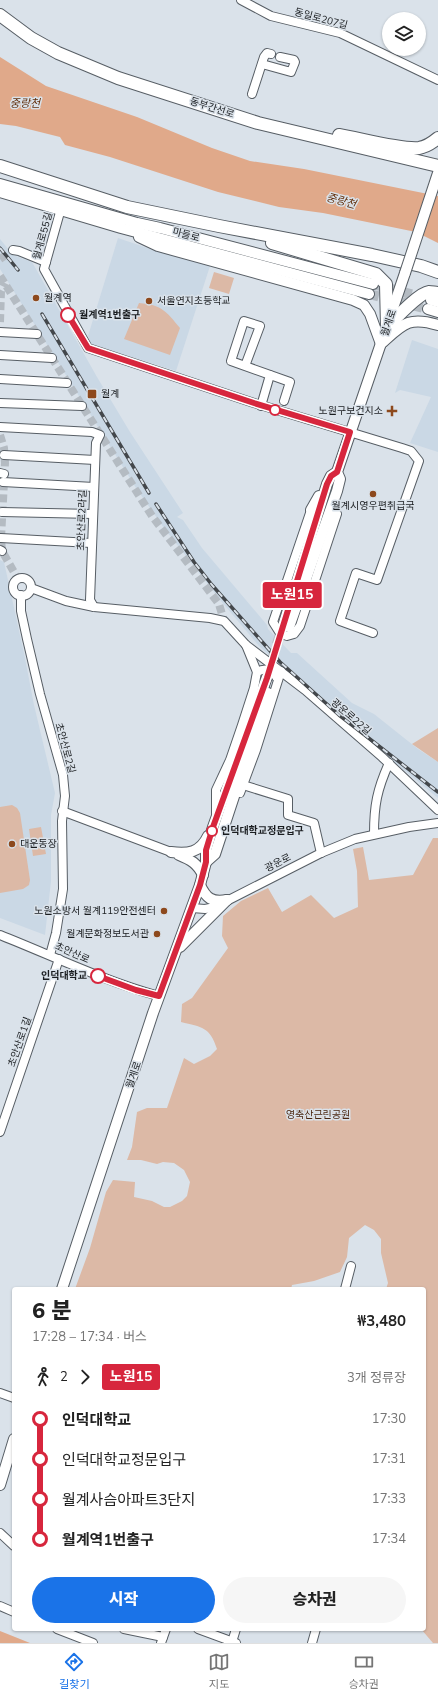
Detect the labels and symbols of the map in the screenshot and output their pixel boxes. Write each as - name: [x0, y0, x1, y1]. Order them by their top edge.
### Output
- street label: 동일로207길: [293, 5, 349, 33]
- street label: 동부간선로: [188, 94, 236, 122]
- water label: 중랑천: [10, 96, 42, 111]
- water label: 중랑천: [324, 190, 359, 213]
- street label: 월계로55길: [30, 211, 56, 261]
- street label: 마들로: [171, 225, 201, 245]
- place label: 월계역: [44, 291, 72, 305]
- marker: 월계역: [31, 293, 41, 303]
- place label: 서울연지초등학교: [157, 294, 231, 308]
- marker: 서울연지초등학교: [144, 296, 154, 306]
- marker: 월계역1번출구: [60, 307, 76, 323]
- place label: 월계역1번출구: [79, 308, 140, 322]
- street label: 월계로: [378, 308, 400, 338]
- place label: 월계: [101, 387, 119, 401]
- marker: 월계: [86, 388, 98, 400]
- unlabelled marker: [269, 404, 281, 416]
- place label: 노원구보건지소: [319, 404, 383, 418]
- marker: 노원구보건지소: [386, 405, 398, 417]
- street label: 초안산로2라길: [74, 489, 90, 551]
- marker: 월계시영우편취급국: [368, 489, 378, 499]
- place label: 월계시영우편취급국: [332, 499, 414, 513]
- line badge: 노원15: [264, 582, 320, 608]
- street label: 광운로22길: [328, 696, 374, 738]
- street label: 초안산로2길: [52, 721, 78, 775]
- place label: 인덕대학교정문입구: [221, 824, 304, 838]
- marker: 인덕대학교정문입구: [206, 825, 218, 837]
- place label: 대운동장: [20, 837, 57, 851]
- marker: 대운동장: [7, 839, 17, 849]
- street label: 광운로: [263, 850, 293, 876]
- place label: 노원소방서 월계119안전센터: [34, 904, 156, 918]
- marker: 노원소방서 월계119안전센터: [159, 906, 169, 916]
- place label: 월계문화정보도서관: [66, 927, 150, 941]
- marker: 월계문화정보도서관: [152, 929, 162, 939]
- street label: 초안산로: [52, 939, 92, 967]
- marker: 인덕대학교: [90, 968, 106, 984]
- place label: 인덕대학교: [41, 969, 87, 983]
- street label: 초안산로1길: [5, 1015, 35, 1069]
- street label: 월계로: [123, 1060, 145, 1090]
- park label: 영축산근린공원: [286, 1108, 350, 1122]

